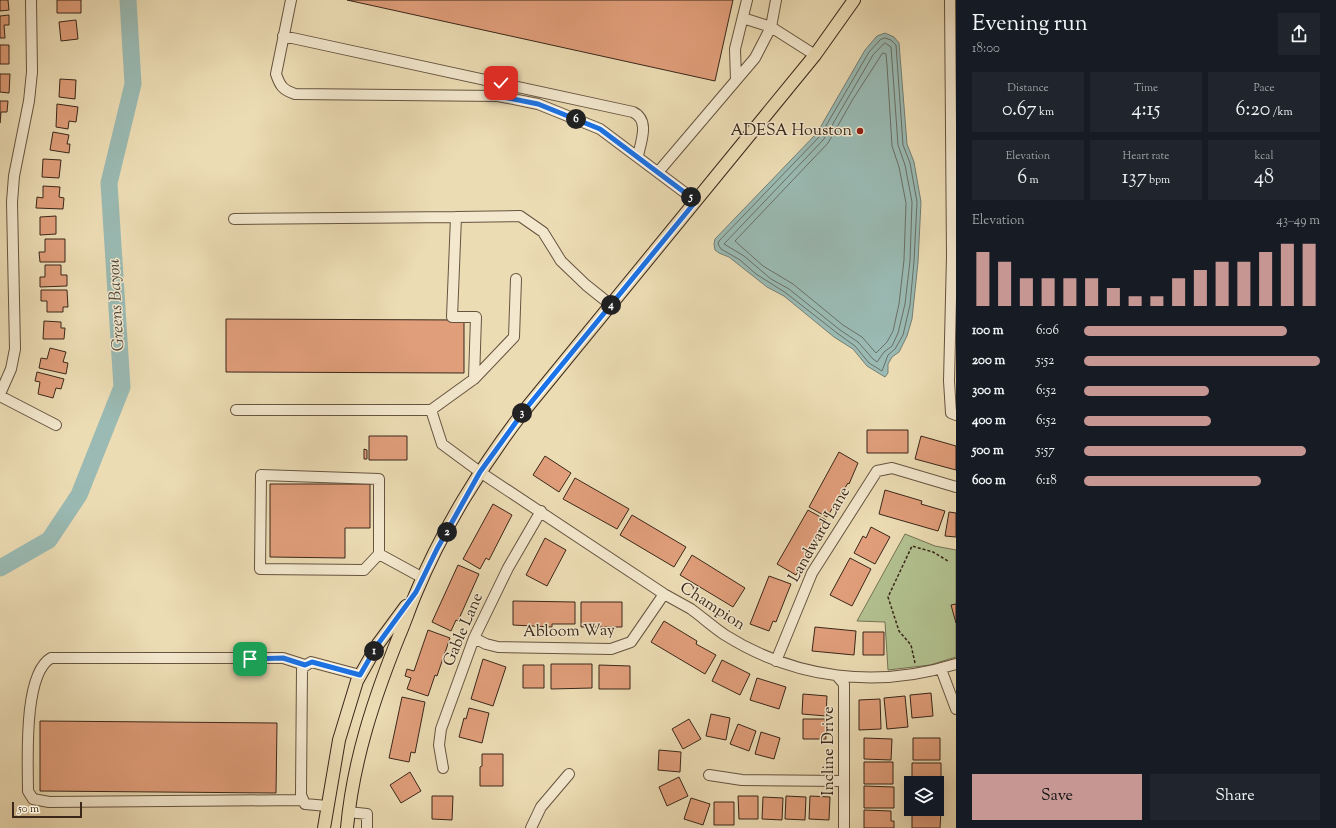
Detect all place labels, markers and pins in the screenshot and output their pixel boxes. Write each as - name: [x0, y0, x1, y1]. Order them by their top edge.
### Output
- pin: [484, 66, 518, 100]
- pin: 6: [566, 109, 586, 129]
- place label: ADESA Houston: [731, 120, 853, 143]
- marker: ADESA Houston: [855, 126, 865, 136]
- pin: 5: [681, 187, 701, 207]
- pin: 4: [601, 295, 621, 315]
- pin: 3: [512, 403, 532, 423]
- pin: 2: [437, 522, 457, 542]
- pin: 1: [364, 641, 384, 661]
- pin: [233, 642, 267, 676]

